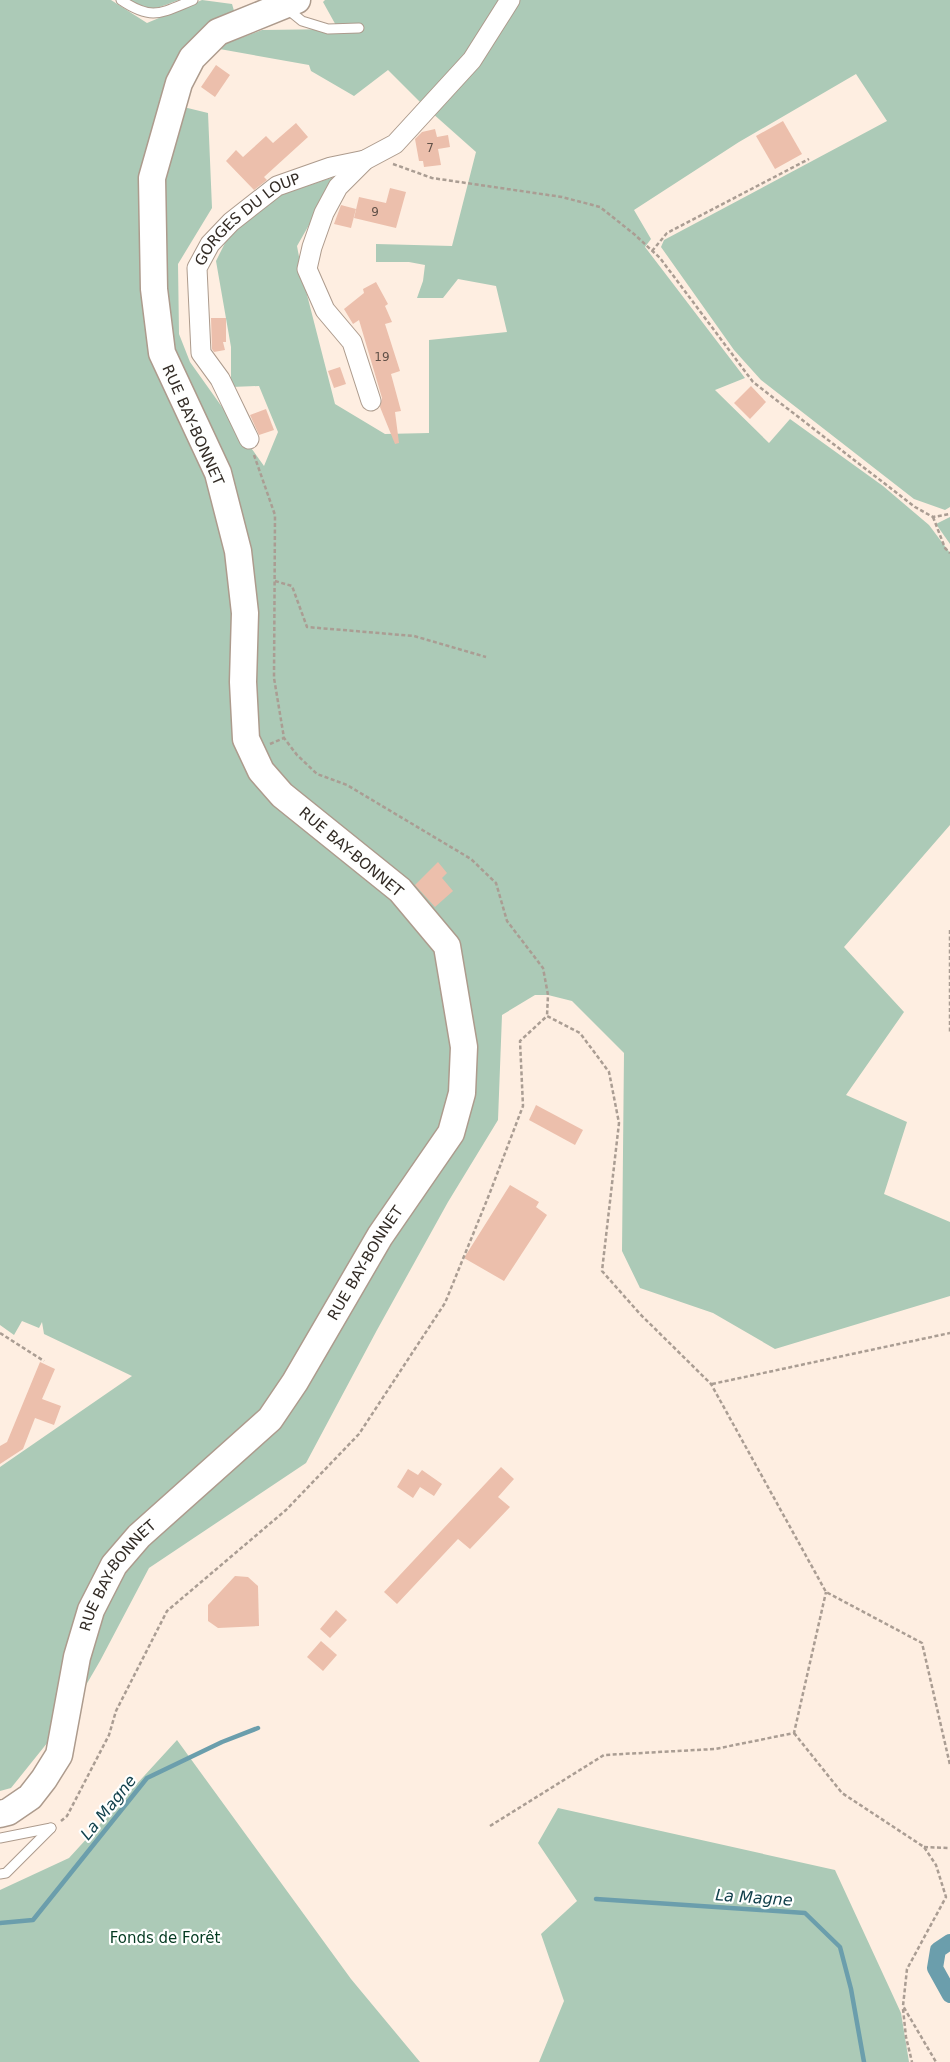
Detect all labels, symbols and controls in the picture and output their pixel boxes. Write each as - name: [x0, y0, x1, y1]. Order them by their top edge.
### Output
- house number: 7: [426, 141, 434, 155]
- street label: GORGES DU LOUP: [191, 170, 303, 269]
- house number: 9: [371, 205, 379, 219]
- house number: 19: [374, 350, 390, 364]
- street label: RUE BAY-BONNET: [158, 362, 228, 489]
- street label: RUE BAY-BONNET: [295, 803, 407, 901]
- street label: RUE BAY-BONNET: [324, 1202, 407, 1323]
- street label: RUE BAY-BONNET: [76, 1516, 160, 1633]
- water label: La Magne: [77, 1771, 140, 1843]
- water label: La Magne: [715, 1885, 793, 1910]
- park label: Fonds de Forêt: [110, 1929, 220, 1947]

